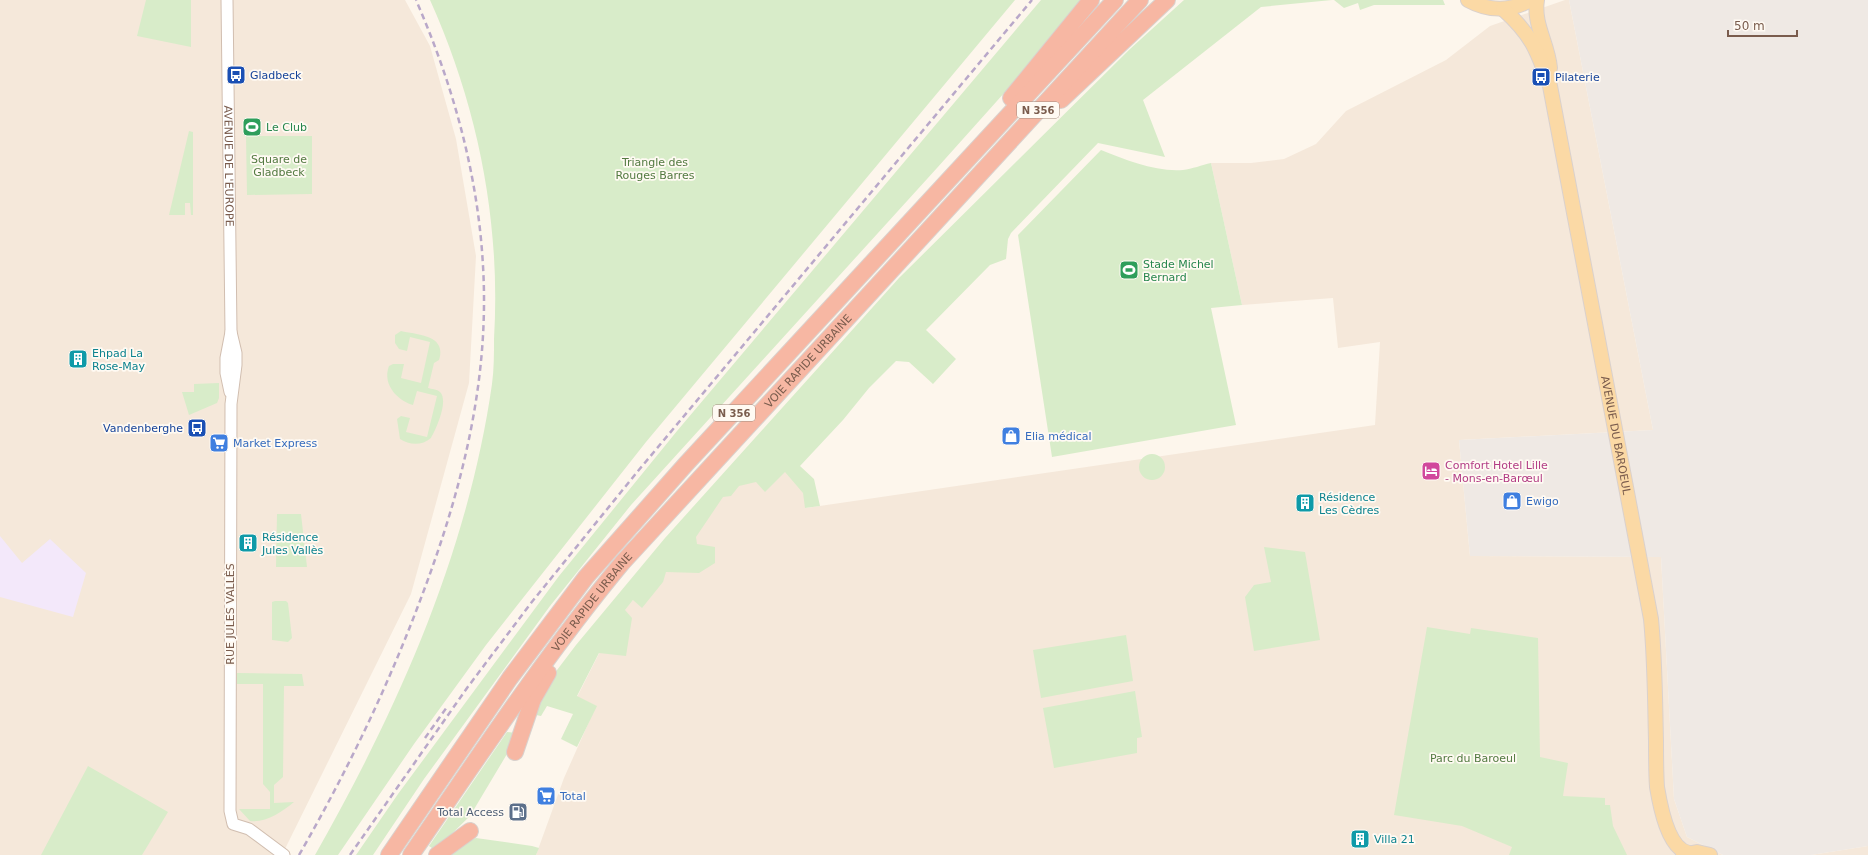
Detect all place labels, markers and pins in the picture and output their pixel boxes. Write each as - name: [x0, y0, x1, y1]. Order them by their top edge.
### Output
- bus stop icon: Gladbeck: [225, 64, 247, 86]
- bus stop icon: Pilaterie: [1530, 66, 1552, 88]
- place label: Gladbeck: [250, 69, 302, 82]
- place label: Pilaterie: [1555, 71, 1600, 84]
- sports icon: Le Club: [241, 116, 263, 138]
- place label: Le Club: [266, 121, 307, 134]
- place label: Stade Michel Bernard: [1143, 258, 1214, 284]
- sports icon: Stade Michel Bernard: [1118, 259, 1140, 281]
- place label: Ehpad La Rose-May: [92, 347, 146, 373]
- building icon: Ehpad La Rose-May: [67, 348, 89, 370]
- bus stop icon: Vandenberghe: [186, 417, 208, 439]
- place label: Vandenberghe: [103, 422, 183, 435]
- shop icon: Elia médical: [1000, 425, 1022, 447]
- place label: Elia médical: [1025, 430, 1092, 443]
- supermarket icon: Market Express: [208, 432, 230, 454]
- place label: Market Express: [233, 437, 318, 450]
- place label: Comfort Hotel Lille - Mons-en-Barœul: [1445, 459, 1548, 485]
- hotel icon: Comfort Hotel Lille - Mons-en-Barœul: [1420, 460, 1442, 482]
- shop icon: Ewigo: [1501, 490, 1523, 512]
- place label: Résidence Les Cèdres: [1319, 491, 1379, 517]
- building icon: Résidence Les Cèdres: [1294, 492, 1316, 514]
- place label: Ewigo: [1526, 495, 1559, 508]
- place label: Résidence Jules Vallès: [261, 531, 324, 557]
- building icon: Résidence Jules Vallès: [237, 532, 259, 554]
- supermarket icon: Total: [535, 785, 557, 807]
- place label: Total: [559, 790, 586, 803]
- fuel station icon: Total Access: [507, 801, 529, 823]
- place label: Total Access: [436, 806, 504, 819]
- building icon: Villa 21: [1349, 828, 1371, 850]
- place label: Villa 21: [1374, 833, 1415, 846]

